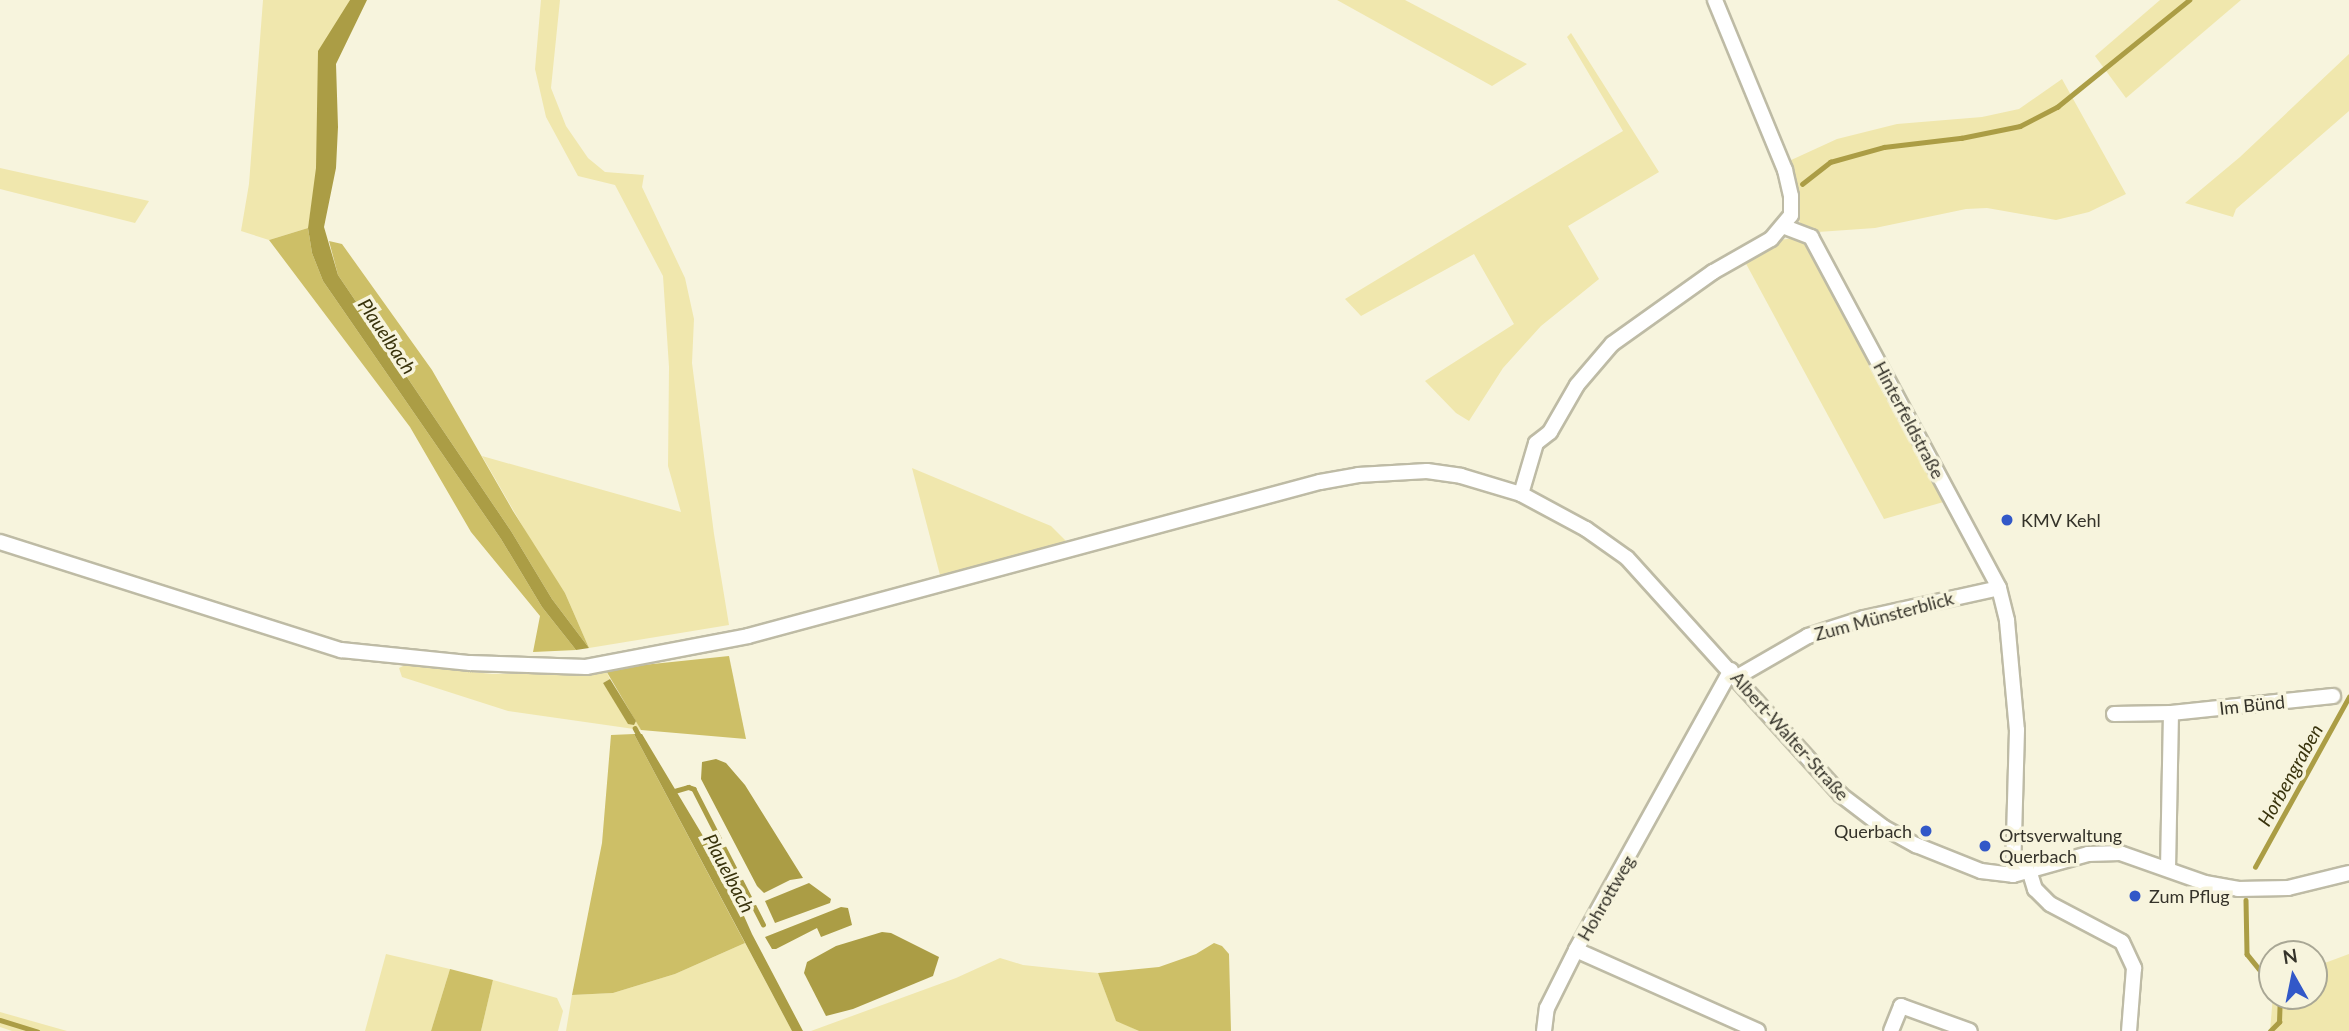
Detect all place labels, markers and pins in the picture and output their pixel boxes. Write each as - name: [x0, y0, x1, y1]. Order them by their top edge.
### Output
- place label: KMV Kehl: [2021, 509, 2101, 531]
- marker: KMV Kehl: [1999, 512, 2015, 528]
- place label: Querbach: [1834, 820, 1912, 842]
- marker: Querbach: [1918, 823, 1934, 839]
- place label: Ortsverwaltung Querbach: [1999, 825, 2122, 868]
- marker: Ortsverwaltung Querbach: [1977, 838, 1993, 854]
- place label: Zum Pflug: [2149, 885, 2230, 907]
- marker: Zum Pflug: [2127, 888, 2143, 904]

